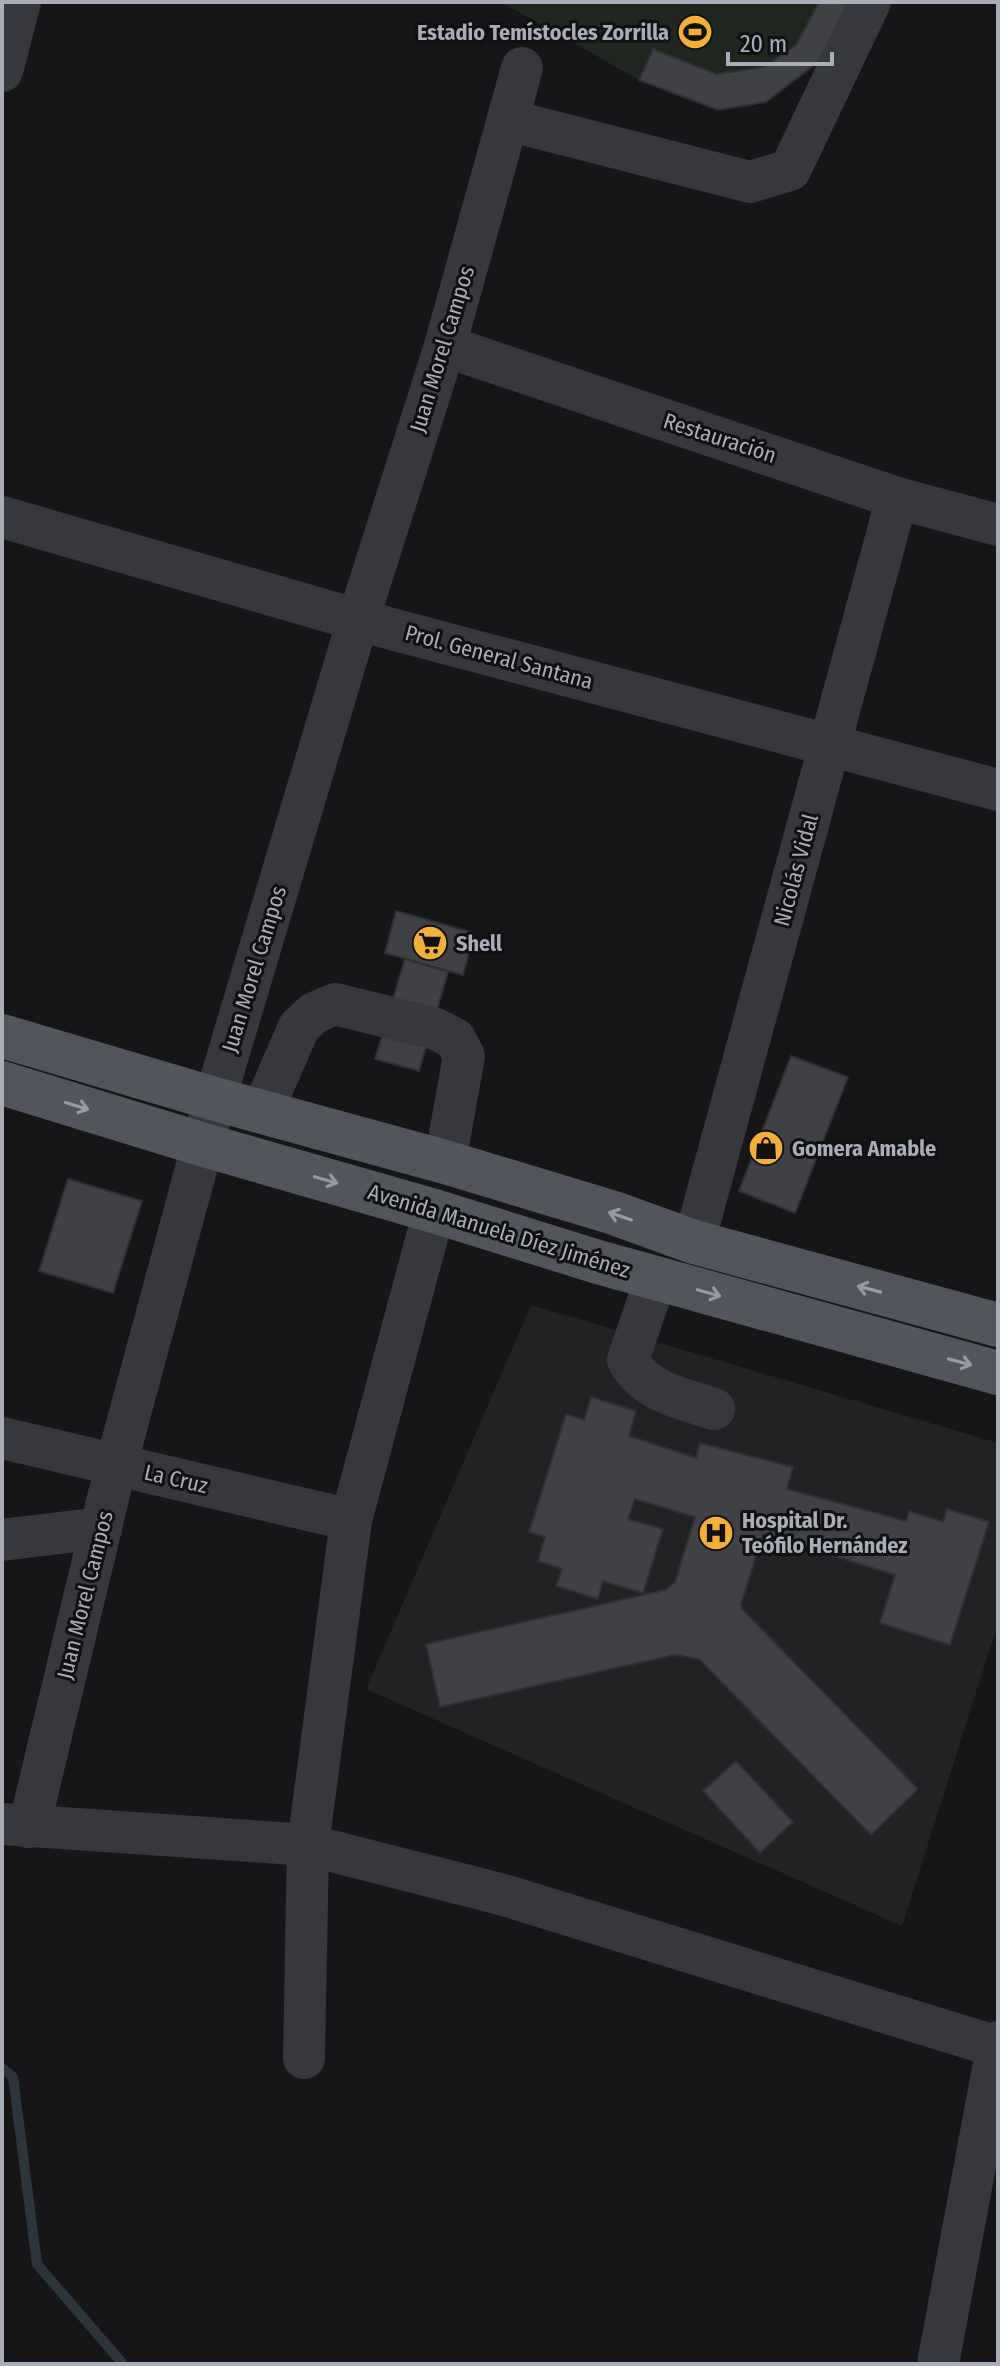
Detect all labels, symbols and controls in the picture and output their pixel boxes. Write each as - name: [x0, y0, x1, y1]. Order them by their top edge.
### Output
- sports icon: Estadio Temístocles Zorrilla: [676, 13, 714, 51]
- scale bar: [728, 16, 832, 66]
- place label: Estadio Temístocles Zorrilla: [417, 19, 669, 46]
- text: 20 m: [740, 30, 787, 58]
- street label: Juan Morel Campos: [404, 263, 480, 435]
- street label: Restauración: [660, 407, 780, 469]
- street label: Prol. General Santana: [402, 619, 596, 695]
- street label: Nicolás Vidal: [768, 811, 824, 929]
- street label: Juan Morel Campos: [216, 883, 292, 1055]
- supermarket icon: Shell: [411, 924, 449, 962]
- place label: Shell: [456, 930, 503, 957]
- one-way arrow: [63, 1099, 89, 1114]
- shop icon: Gomera Amable: [747, 1129, 785, 1167]
- place label: Gomera Amable: [792, 1135, 936, 1162]
- one-way arrow: [312, 1173, 338, 1188]
- street label: Avenida Manuela Díez Jiménez: [365, 1178, 633, 1284]
- one-way arrow: [607, 1207, 632, 1222]
- one-way arrow: [857, 1280, 883, 1295]
- one-way arrow: [696, 1286, 722, 1301]
- one-way arrow: [946, 1356, 972, 1371]
- street label: La Cruz: [142, 1459, 211, 1499]
- place label: Hospital Dr. Teófilo Hernández: [742, 1507, 907, 1559]
- street label: Juan Morel Campos: [51, 1508, 119, 1682]
- hospital icon: Hospital Dr. Teófilo Hernández: [697, 1514, 735, 1552]

